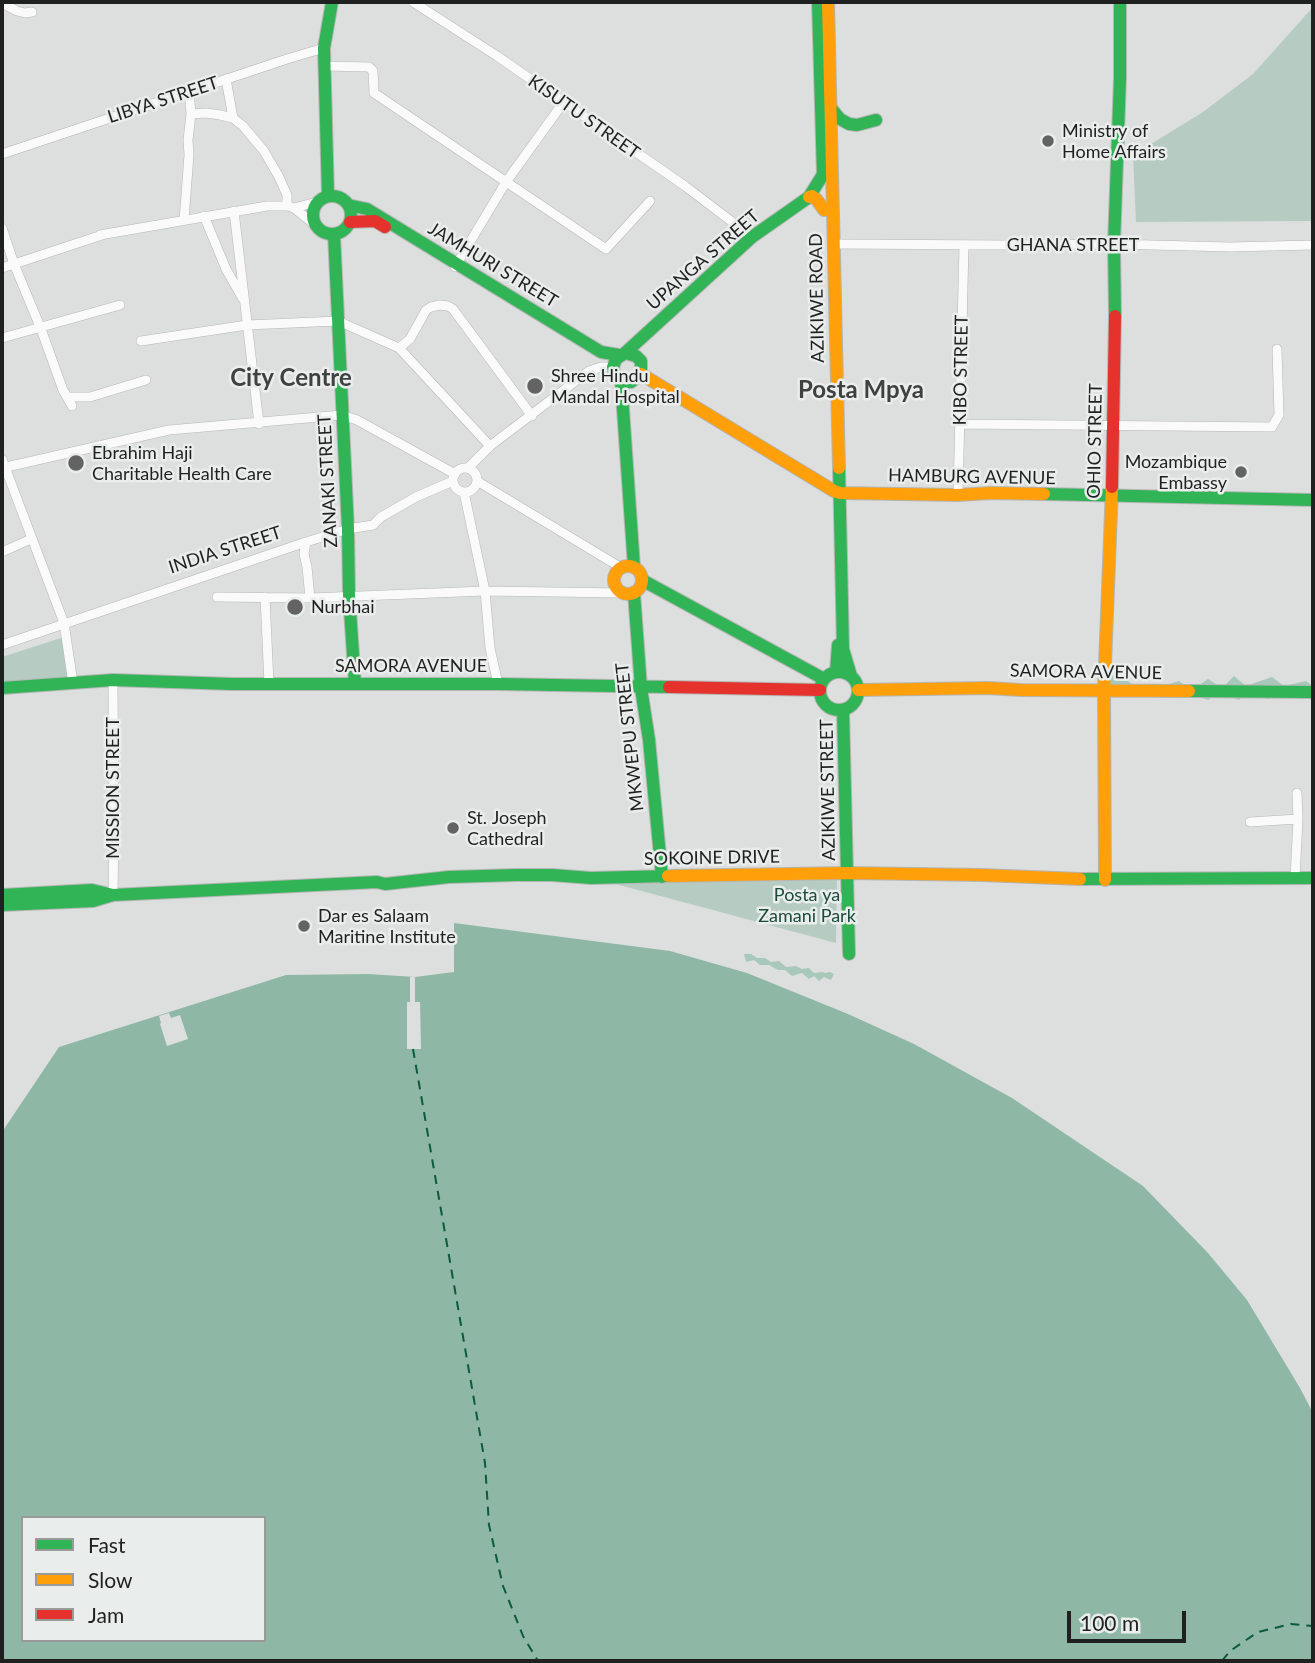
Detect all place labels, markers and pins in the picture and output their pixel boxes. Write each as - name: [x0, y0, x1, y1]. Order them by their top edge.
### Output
- place label: Ministry of Home Affairs: [1062, 120, 1166, 162]
- marker: Ministry of Home Affairs: [1040, 133, 1056, 149]
- place label: Shree Hindu Mandal Hospital: [551, 365, 680, 408]
- marker: Shree Hindu Mandal Hospital: [525, 376, 545, 396]
- place label: Ebrahim Haji Charitable Health Care: [92, 442, 272, 484]
- place label: Mozambique Embassy: [1125, 451, 1227, 494]
- marker: Ebrahim Haji Charitable Health Care: [66, 453, 86, 473]
- marker: Mozambique Embassy: [1233, 464, 1249, 480]
- place label: Nurbhai: [311, 596, 375, 618]
- marker: Nurbhai: [285, 597, 305, 617]
- place label: St. Joseph Cathedral: [467, 807, 547, 850]
- marker: St. Joseph Cathedral: [445, 820, 461, 836]
- place label: Dar es Salaam Maritine Institute: [318, 905, 456, 948]
- marker: Dar es Salaam Maritine Institute: [296, 918, 312, 934]

